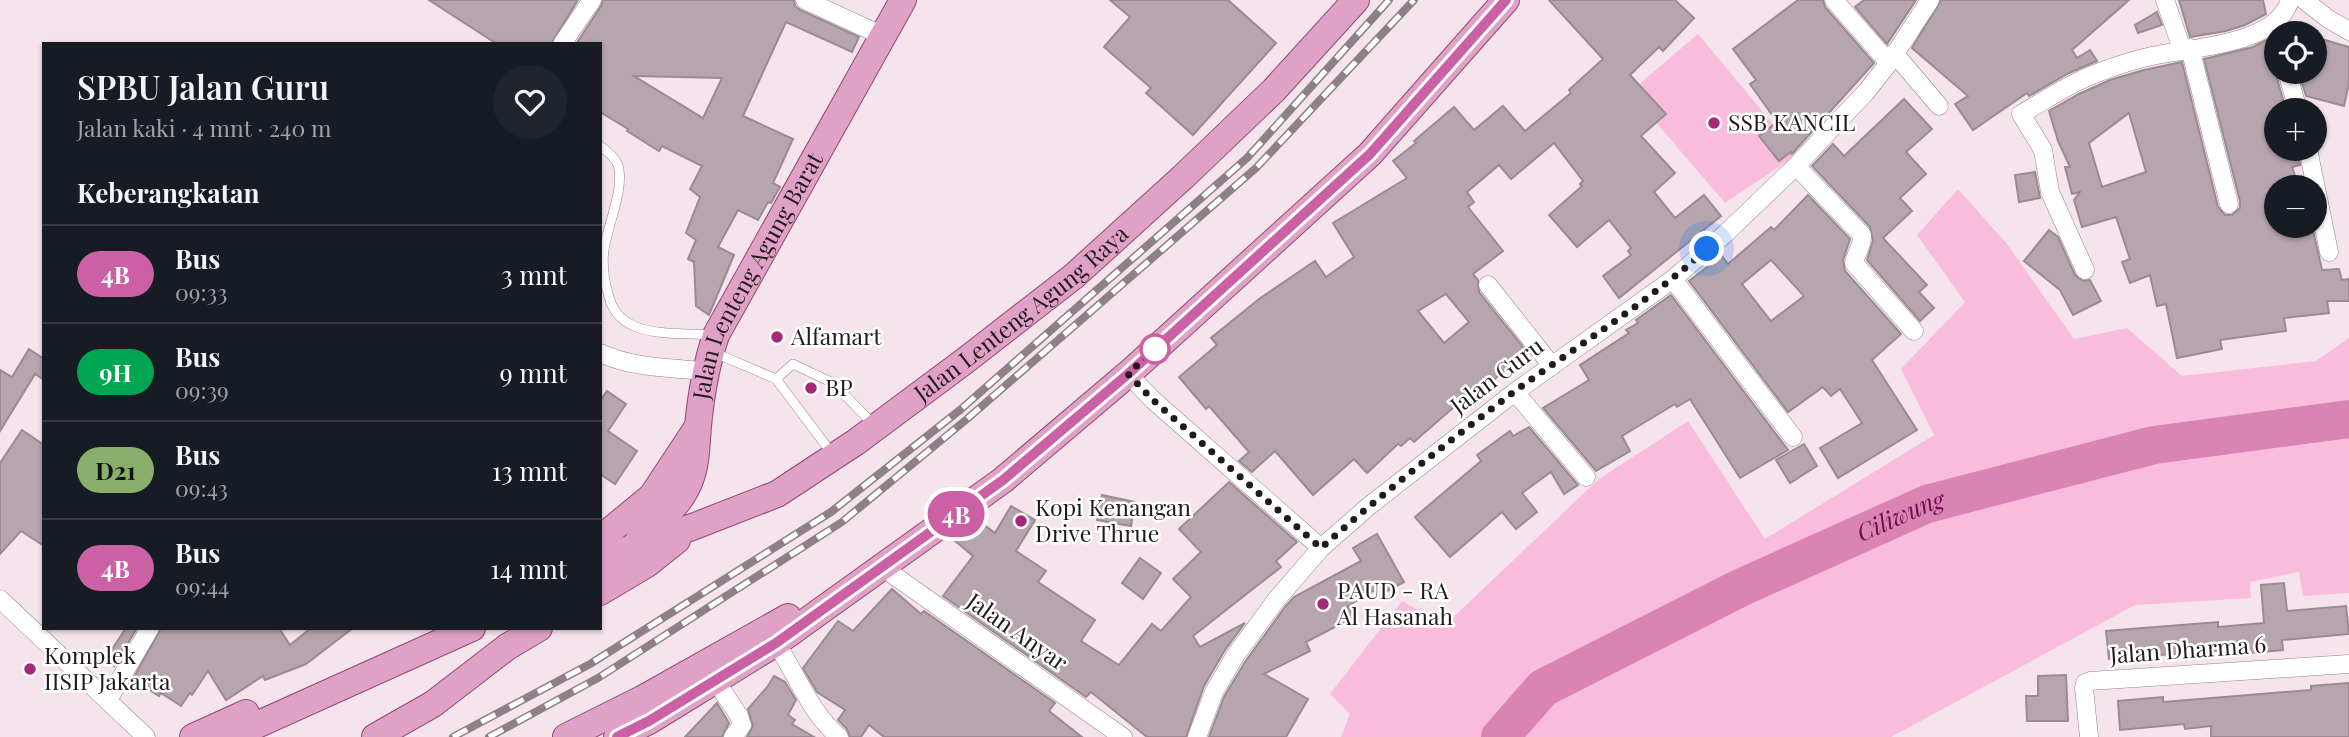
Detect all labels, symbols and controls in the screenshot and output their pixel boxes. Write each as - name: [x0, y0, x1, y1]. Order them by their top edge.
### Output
- map controls: [2264, 21, 2327, 238]
- button: locate: [2264, 21, 2327, 84]
- text: SPBU Jalan Guru: [77, 64, 329, 108]
- button: heart: [493, 65, 567, 139]
- button: +: [2264, 98, 2327, 161]
- place label: SSB KANCIL: [1728, 106, 1855, 137]
- text: Jalan kaki · 4 mnt · 240 m: [77, 112, 331, 143]
- marker: SSB KANCIL: [1706, 115, 1722, 131]
- street label: Jalan Lenteng Agung Barat: [684, 146, 829, 402]
- text: Keberangkatan: [77, 175, 259, 210]
- button: −: [2264, 175, 2327, 238]
- street label: Jalan Lenteng Agung Raya: [906, 217, 1134, 408]
- your location: [1689, 231, 1724, 266]
- text: Bus: [175, 241, 220, 276]
- text: 3 mnt: [501, 257, 567, 292]
- text: 4B: [101, 258, 130, 290]
- text: 09:33: [175, 276, 227, 307]
- place label: Alfamart: [790, 320, 882, 351]
- marker: Alfamart: [769, 329, 785, 345]
- street label: Jalan Guru: [1442, 330, 1549, 421]
- unlabelled marker: [1140, 334, 1170, 364]
- text: Bus: [175, 339, 220, 374]
- text: 9 mnt: [499, 355, 567, 390]
- text: 9H: [99, 356, 132, 388]
- place label: BP: [825, 371, 853, 402]
- text: 09:39: [175, 374, 229, 405]
- marker: BP: [803, 380, 819, 396]
- text: Bus: [175, 437, 220, 472]
- text: 13 mnt: [492, 453, 567, 488]
- text: D21: [95, 454, 136, 486]
- text: 09:43: [175, 472, 228, 503]
- water label: Ciliwung: [1851, 482, 1949, 548]
- line badge: 4B: [925, 491, 988, 537]
- place label: Kopi Kenangan Drive Thrue: [1035, 491, 1191, 548]
- text: 4B: [942, 498, 970, 530]
- marker: Kopi Kenangan Drive Thrue: [1013, 513, 1029, 529]
- text: Bus: [175, 535, 220, 570]
- text: 14 mnt: [490, 551, 567, 586]
- text: 4B: [101, 552, 130, 584]
- text: 09:44: [175, 570, 229, 601]
- place label: PAUD - RA Al Hasanah: [1336, 574, 1453, 631]
- street label: Jalan Anyar: [961, 584, 1074, 677]
- marker: PAUD - RA Al Hasanah: [1315, 596, 1331, 612]
- street label: Jalan Dharma 6: [2108, 628, 2267, 670]
- place label: Komplek IISIP Jakarta: [44, 639, 171, 696]
- marker: Komplek IISIP Jakarta: [22, 661, 38, 677]

